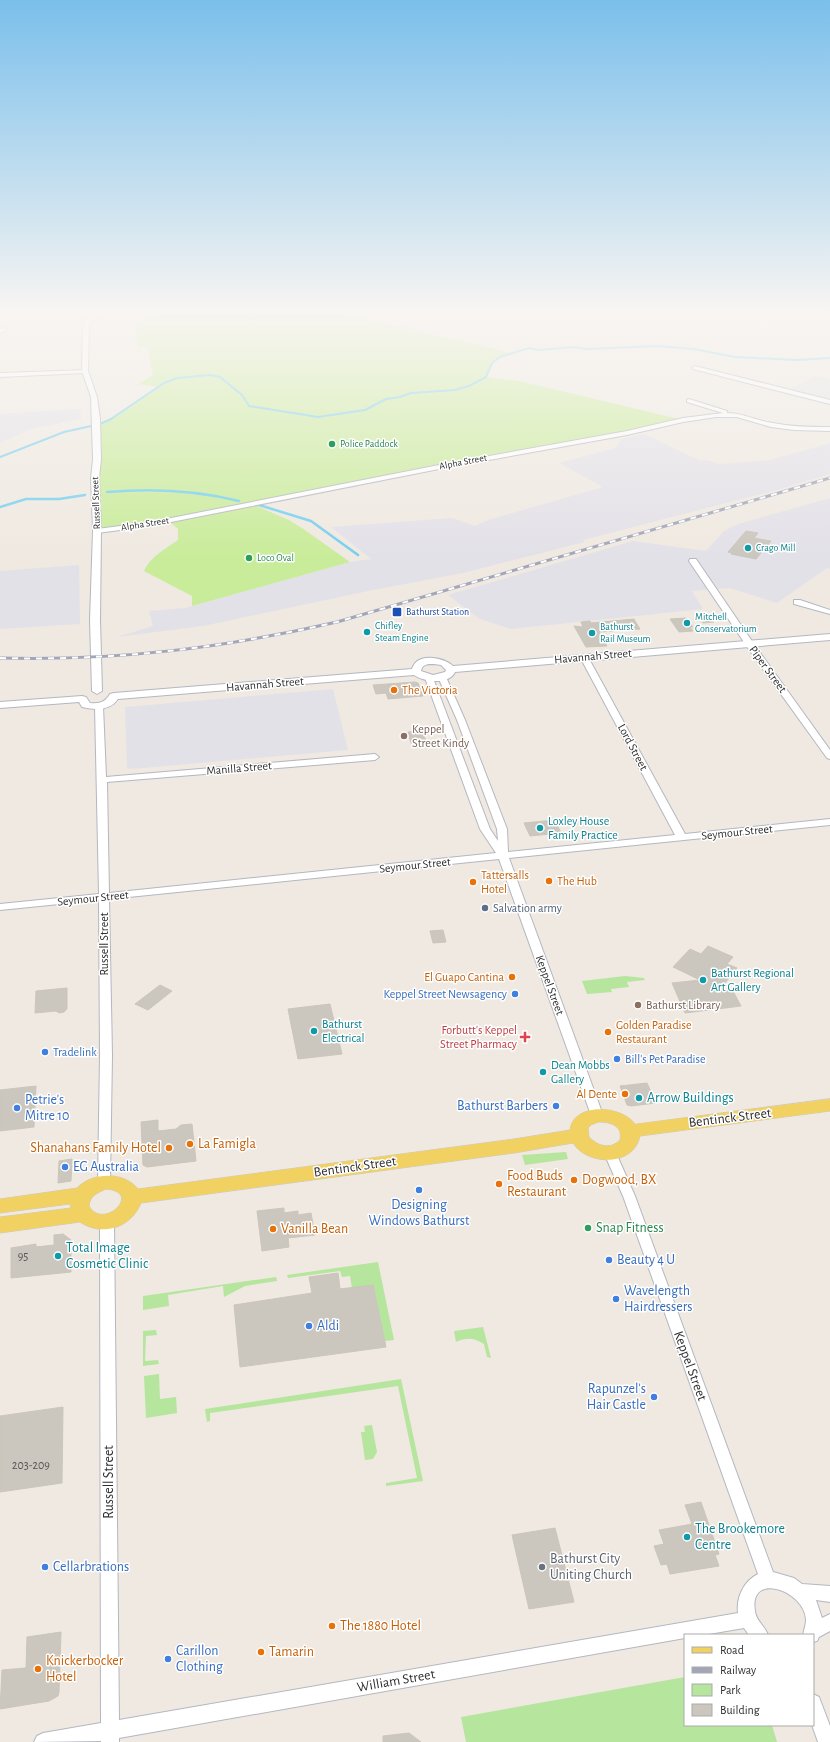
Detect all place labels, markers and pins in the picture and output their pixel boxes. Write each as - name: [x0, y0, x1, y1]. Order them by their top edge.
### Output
- marker: Police Paddock: [327, 439, 337, 449]
- place label: Police Paddock: [340, 439, 398, 449]
- marker: Crago Mill: [743, 543, 753, 553]
- place label: Crago Mill: [756, 543, 795, 553]
- marker: Loco Oval: [244, 553, 254, 563]
- place label: Loco Oval: [257, 553, 294, 563]
- marker: Bathurst Station: [391, 606, 403, 618]
- place label: Bathurst Station: [406, 607, 469, 617]
- place label: Mitchell Conservatorium: [695, 612, 757, 634]
- marker: Mitchell Conservatorium: [682, 618, 692, 628]
- place label: Chifley Steam Engine: [375, 621, 429, 643]
- place label: Bathurst Rail Museum: [600, 622, 651, 644]
- marker: Chifley Steam Engine: [362, 627, 372, 637]
- marker: Bathurst Rail Museum: [587, 628, 597, 638]
- place label: The Victoria: [402, 684, 458, 696]
- marker: The Victoria: [389, 685, 399, 695]
- place label: Keppel Street Kindy: [412, 723, 469, 750]
- marker: Keppel Street Kindy: [399, 731, 409, 741]
- place label: Loxley House Family Practice: [548, 815, 618, 842]
- marker: Loxley House Family Practice: [535, 823, 545, 833]
- place label: Tattersalls Hotel: [481, 869, 529, 895]
- place label: The Hub: [557, 875, 597, 887]
- marker: The Hub: [544, 876, 554, 886]
- marker: Tattersalls Hotel: [468, 877, 478, 887]
- place label: Salvation army: [493, 902, 562, 915]
- marker: Salvation army: [480, 903, 490, 913]
- place label: Bathurst Regional Art Gallery: [711, 967, 794, 994]
- place label: El Guapo Cantina: [424, 971, 504, 983]
- marker: El Guapo Cantina: [507, 972, 517, 982]
- marker: Bathurst Regional Art Gallery: [698, 975, 708, 985]
- place label: Keppel Street Newsagency: [383, 988, 507, 1001]
- marker: Keppel Street Newsagency: [510, 989, 520, 999]
- place label: Bathurst Library: [646, 999, 720, 1012]
- marker: Bathurst Library: [633, 1000, 643, 1010]
- place label: Bathurst Electrical: [322, 1018, 365, 1044]
- place label: Golden Paradise Restaurant: [616, 1019, 691, 1045]
- place label: Forbutt's Keppel Street Pharmacy: [440, 1024, 517, 1051]
- marker: Bathurst Electrical: [309, 1026, 319, 1036]
- marker: Golden Paradise Restaurant: [603, 1027, 613, 1037]
- marker: Forbutt's Keppel Street Pharmacy: [520, 1032, 530, 1042]
- place label: Tradelink: [53, 1046, 97, 1058]
- marker: Tradelink: [40, 1047, 50, 1057]
- place label: Bill's Pet Paradise: [625, 1053, 706, 1065]
- marker: Bill's Pet Paradise: [612, 1054, 622, 1064]
- place label: Dean Mobbs Gallery: [551, 1059, 610, 1086]
- marker: Dean Mobbs Gallery: [538, 1067, 548, 1077]
- place label: Al Dente: [576, 1088, 617, 1100]
- marker: Al Dente: [620, 1089, 630, 1099]
- place label: Arrow Buildings: [647, 1091, 734, 1105]
- place label: Petrie's Mitre 10: [25, 1093, 69, 1123]
- marker: Arrow Buildings: [634, 1093, 644, 1103]
- place label: Bathurst Barbers: [457, 1099, 548, 1113]
- marker: Bathurst Barbers: [551, 1101, 561, 1111]
- marker: Petrie's Mitre 10: [12, 1103, 22, 1113]
- place label: La Famigla: [198, 1137, 256, 1151]
- marker: La Famigla: [185, 1139, 195, 1149]
- place label: Shanahans Family Hotel: [30, 1141, 161, 1155]
- marker: Shanahans Family Hotel: [164, 1143, 174, 1153]
- place label: EG Australia: [73, 1160, 140, 1174]
- marker: EG Australia: [60, 1162, 70, 1172]
- place label: Food Buds Restaurant: [507, 1169, 567, 1199]
- place label: Dogwood, BX: [582, 1173, 656, 1187]
- marker: Dogwood, BX: [569, 1175, 579, 1185]
- marker: Food Buds Restaurant: [494, 1179, 504, 1189]
- marker: Designing Windows Bathurst: [414, 1185, 424, 1195]
- place label: Designing Windows Bathurst: [369, 1198, 470, 1228]
- place label: Snap Fitness: [596, 1221, 664, 1235]
- place label: Vanilla Bean: [281, 1222, 348, 1236]
- marker: Snap Fitness: [583, 1223, 593, 1233]
- marker: Vanilla Bean: [268, 1224, 278, 1234]
- place label: Total Image Cosmetic Clinic: [66, 1241, 149, 1271]
- marker: Total Image Cosmetic Clinic: [53, 1251, 63, 1261]
- place label: Beauty 4 U: [617, 1253, 675, 1267]
- marker: Beauty 4 U: [604, 1255, 614, 1265]
- place label: Wavelength Hairdressers: [624, 1284, 692, 1314]
- marker: Wavelength Hairdressers: [611, 1294, 621, 1304]
- place label: Aldi: [317, 1319, 339, 1333]
- marker: Aldi: [304, 1321, 314, 1331]
- place label: Rapunzel's Hair Castle: [587, 1382, 646, 1412]
- marker: Rapunzel's Hair Castle: [649, 1392, 659, 1402]
- place label: The Brookemore Centre: [695, 1522, 785, 1552]
- marker: The Brookemore Centre: [682, 1532, 692, 1542]
- place label: Bathurst City Uniting Church: [550, 1552, 632, 1582]
- place label: Cellarbrations: [53, 1560, 129, 1574]
- marker: Cellarbrations: [40, 1562, 50, 1572]
- marker: Bathurst City Uniting Church: [537, 1562, 547, 1572]
- place label: The 1880 Hotel: [340, 1619, 421, 1633]
- marker: The 1880 Hotel: [327, 1621, 337, 1631]
- place label: Carillon Clothing: [176, 1644, 223, 1674]
- place label: Tamarin: [269, 1645, 314, 1659]
- marker: Tamarin: [256, 1647, 266, 1657]
- place label: Knickerbocker Hotel: [46, 1654, 124, 1684]
- marker: Carillon Clothing: [163, 1654, 173, 1664]
- marker: Knickerbocker Hotel: [33, 1664, 43, 1674]

